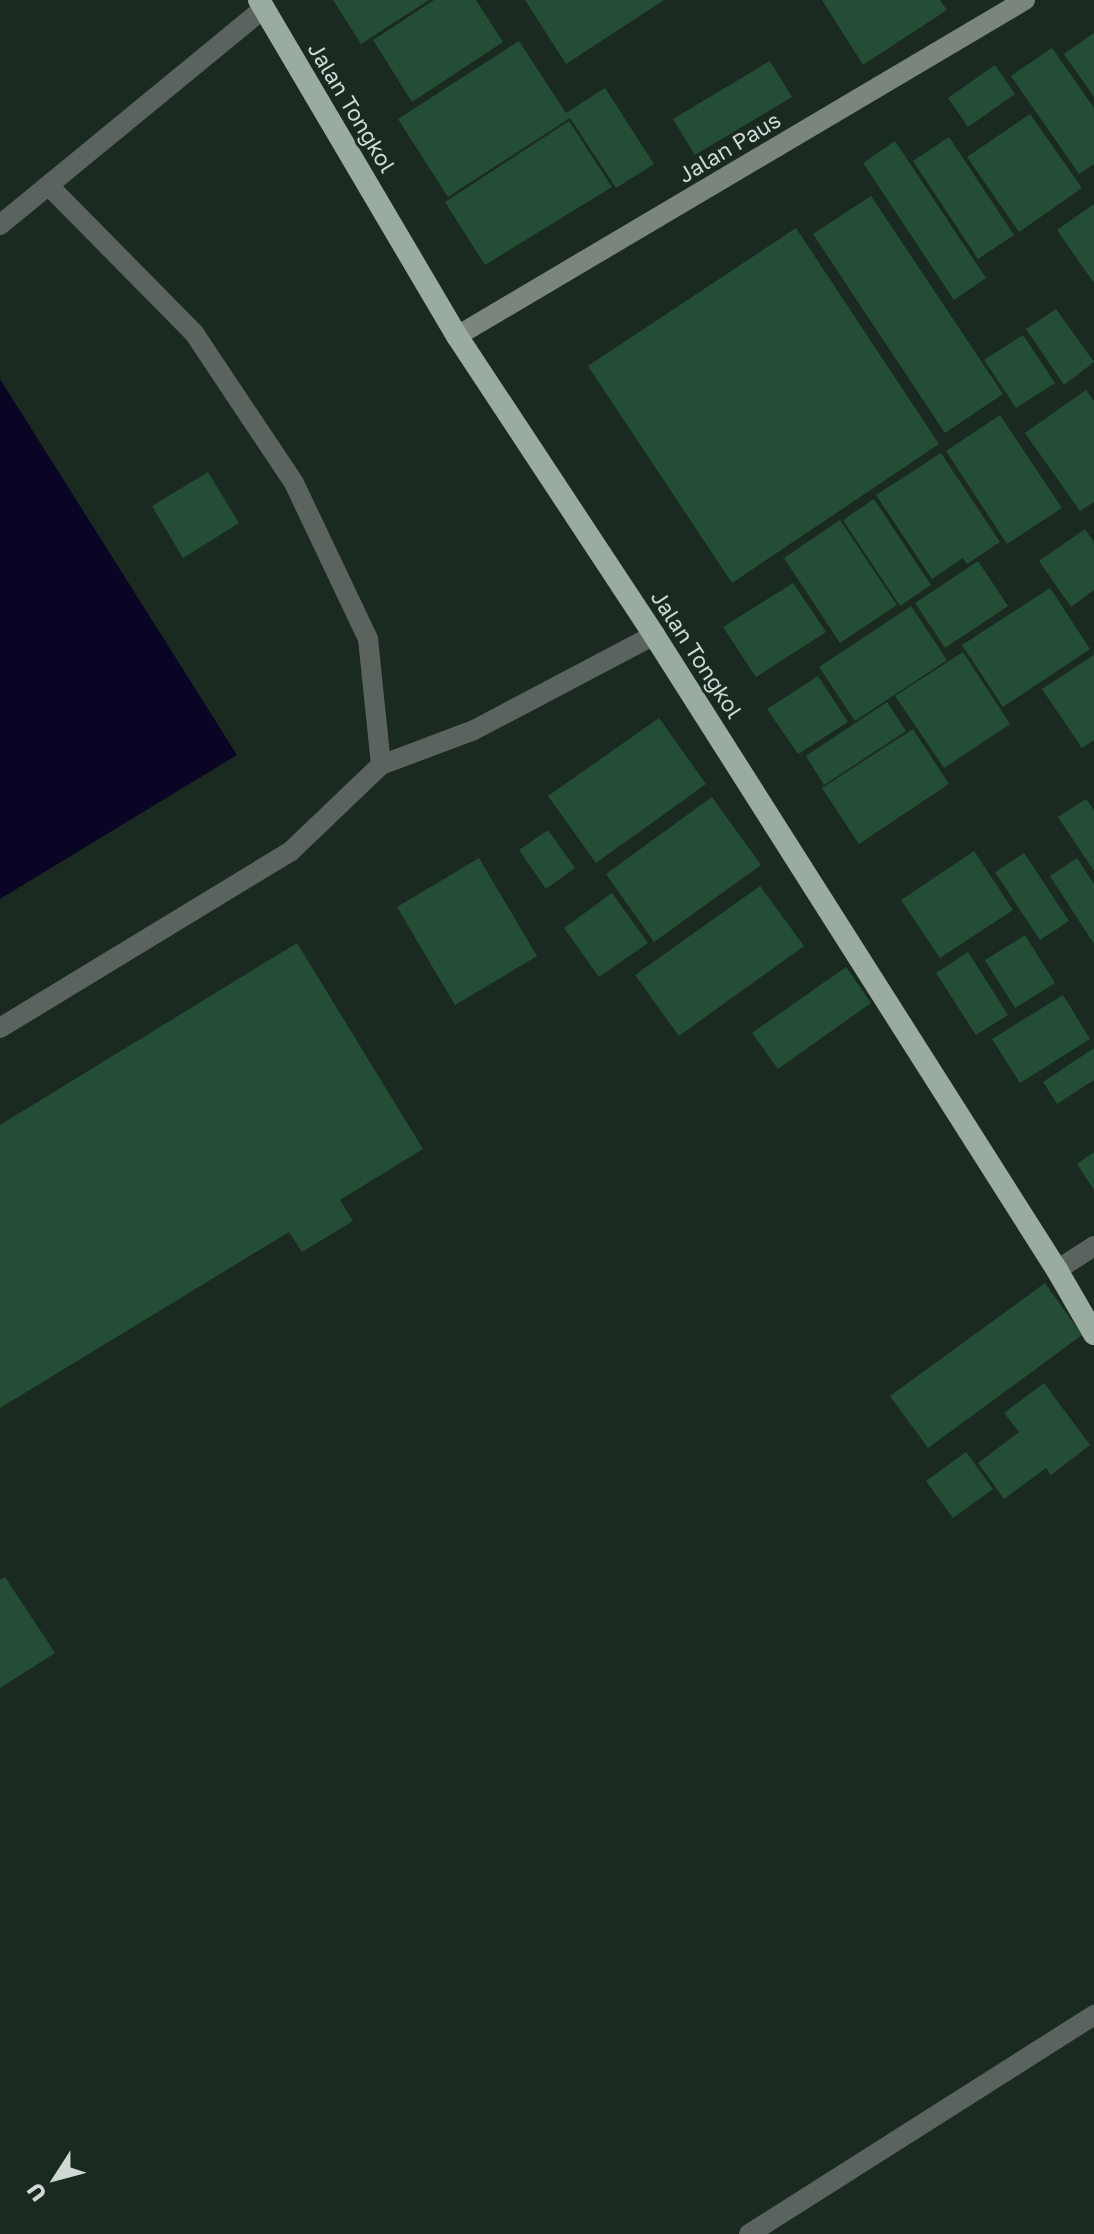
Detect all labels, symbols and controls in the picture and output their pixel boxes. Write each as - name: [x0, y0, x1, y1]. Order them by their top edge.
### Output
- street label: Jalan Tongkol: [303, 37, 401, 177]
- street label: Jalan Paus: [673, 106, 785, 188]
- street label: Jalan Tongkol: [646, 585, 748, 723]
- north arrow: [16, 2138, 96, 2218]
- text: U: [21, 2178, 52, 2207]

